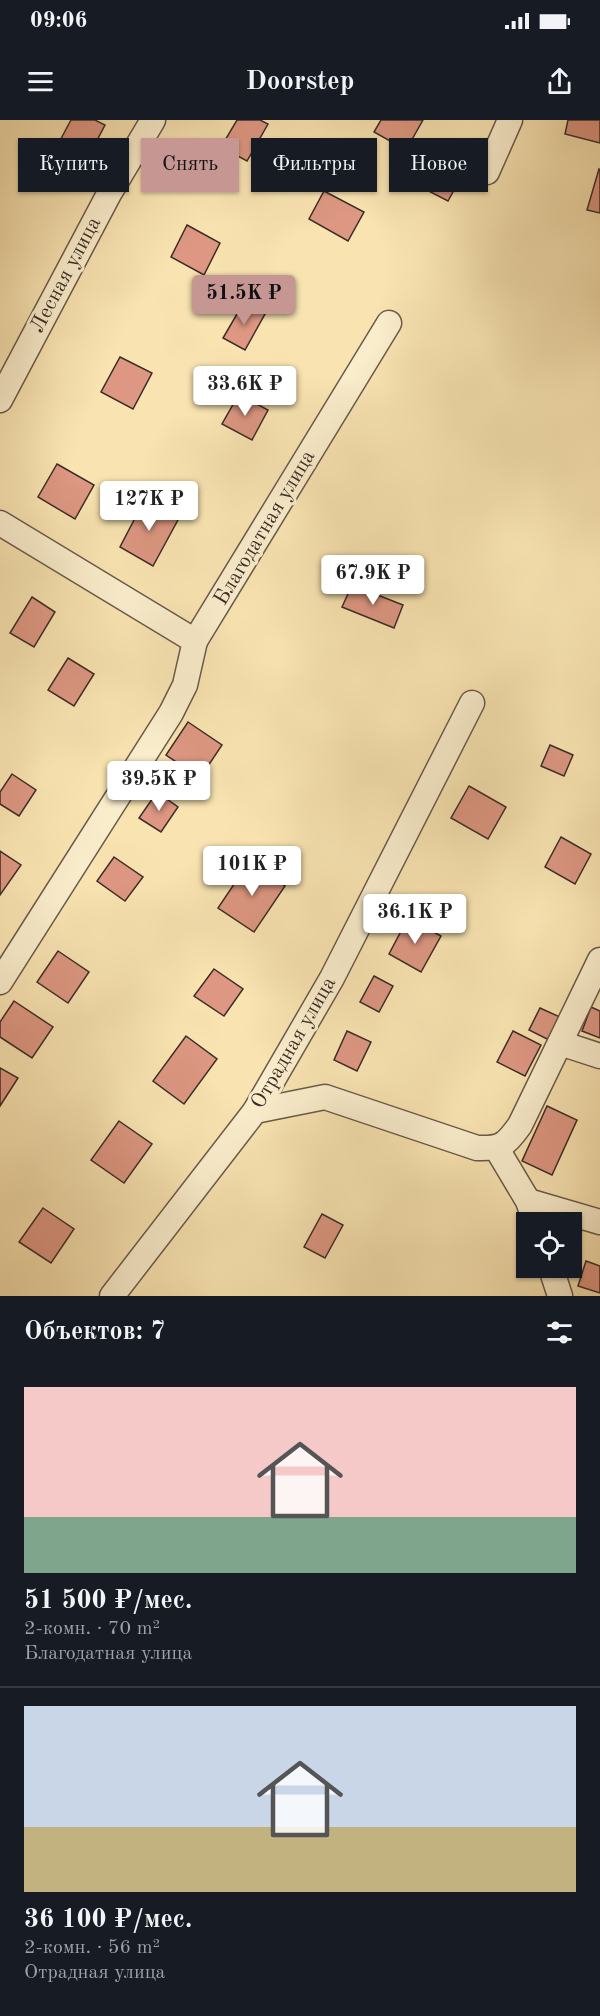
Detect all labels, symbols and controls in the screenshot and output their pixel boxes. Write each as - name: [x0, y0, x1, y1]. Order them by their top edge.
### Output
- text: 09:06: [30, 10, 87, 32]
- icon: menu: [24, 65, 57, 98]
- icon: share: [543, 65, 576, 98]
- text: Doorstep: [245, 68, 355, 95]
- chip: Купить: [18, 138, 129, 192]
- chip: Снять: [141, 138, 239, 192]
- chip: Фильтры: [251, 138, 377, 192]
- chip: Новое: [389, 138, 488, 192]
- street label: Лесная улица: [27, 214, 105, 336]
- pin: 51.5K ₽: [189, 275, 299, 326]
- text: 51.5K ₽: [206, 284, 282, 304]
- pin: 33.6K ₽: [190, 366, 300, 417]
- text: 33.6K ₽: [207, 375, 283, 395]
- street label: Благодатная улица: [210, 447, 320, 609]
- pin: 127K ₽: [100, 481, 198, 532]
- text: 127K ₽: [114, 490, 184, 510]
- pin: 67.9K ₽: [318, 555, 428, 606]
- text: 67.9K ₽: [335, 564, 411, 584]
- pin: 39.5K ₽: [104, 761, 214, 812]
- text: 39.5K ₽: [121, 770, 197, 790]
- pin: 101K ₽: [203, 846, 301, 897]
- text: 101K ₽: [217, 855, 287, 875]
- pin: 36.1K ₽: [360, 894, 470, 945]
- text: 36.1K ₽: [377, 903, 453, 923]
- street label: Отрадная улица: [248, 973, 340, 1113]
- map controls: [516, 1212, 582, 1278]
- button: locate: [516, 1212, 582, 1278]
- icon: filters: [543, 1316, 576, 1349]
- text: Объектов: 7: [24, 1319, 165, 1345]
- icon: home: [246, 1426, 354, 1534]
- text: 51 500 ₽/мес.: [24, 1588, 192, 1614]
- text: 2-комн. · 70 m²: [24, 1619, 160, 1639]
- text: Благодатная улица: [24, 1644, 192, 1664]
- icon: home: [246, 1745, 354, 1853]
- text: 36 100 ₽/мес.: [24, 1907, 192, 1933]
- text: 2-комн. · 56 m²: [24, 1938, 160, 1958]
- text: Отрадная улица: [24, 1963, 165, 1983]

